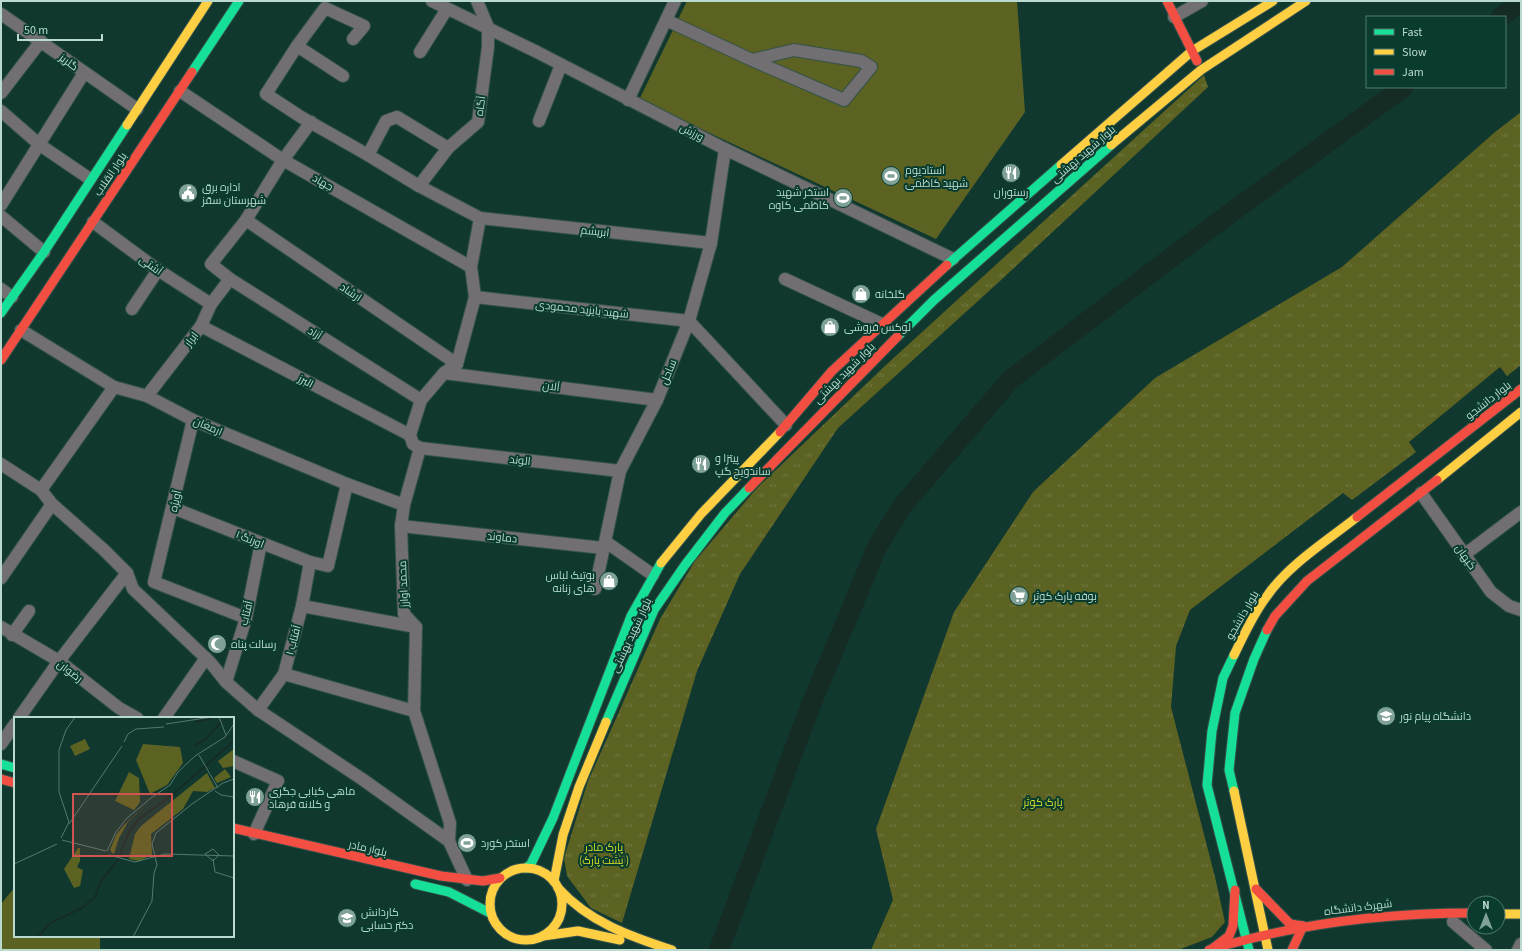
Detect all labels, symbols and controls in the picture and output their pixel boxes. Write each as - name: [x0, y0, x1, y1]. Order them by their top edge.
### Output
- scale bar: [18, 16, 102, 42]
- legend: [1366, 16, 1506, 88]
- text: 50 m: [24, 22, 48, 39]
- text: Fast: [1402, 24, 1422, 41]
- text: Slow: [1402, 44, 1427, 61]
- street label: گلریز: [55, 50, 81, 74]
- text: Jam: [1402, 64, 1424, 81]
- street label: آگاه: [472, 95, 489, 117]
- street label: ورزش: [677, 120, 706, 145]
- street label: بلوار شهید بهشتی: [1048, 122, 1119, 187]
- street label: بلوار انقلاب: [90, 149, 131, 199]
- restaurant icon: رستوران: [1000, 162, 1022, 184]
- place label: استادیوم شهید کاظمی: [905, 163, 968, 191]
- sports icon: استادیوم شهید کاظمی: [880, 165, 902, 187]
- street label: جهاد: [310, 170, 336, 194]
- place label: اداره برق شهرستان سقز: [201, 180, 266, 208]
- public building icon: اداره برق شهرستان سقز: [177, 182, 199, 204]
- place label: استخر شهید کاظمی کاوه: [769, 185, 829, 213]
- place label: رستوران: [994, 185, 1028, 200]
- sports icon: استخر شهید کاظمی کاوه: [832, 187, 854, 209]
- street label: ابریشم: [580, 223, 610, 240]
- street label: آشتی: [136, 252, 165, 279]
- street label: ارشاد: [337, 280, 365, 305]
- shop icon: گلخانه: [850, 283, 872, 305]
- place label: گلخانه: [875, 287, 905, 302]
- street label: شهید بایزید محمودی: [535, 297, 629, 322]
- shop icon: لوکس فروشی: [819, 316, 841, 338]
- place label: لوکس فروشی: [844, 320, 911, 335]
- street label: آزاد: [305, 323, 325, 344]
- street label: ابرار: [180, 329, 202, 351]
- street label: بلوار شهید بهشتی: [810, 339, 878, 407]
- street label: ساحل: [657, 357, 680, 387]
- street label: البرز: [295, 371, 316, 392]
- street label: آلان: [541, 378, 561, 395]
- street label: بلوار دانشجو: [1462, 378, 1514, 423]
- street label: ارمغان: [191, 414, 225, 439]
- place label: پیتزا و ساندویچ گپ: [715, 451, 771, 479]
- street label: الوند: [509, 452, 531, 469]
- restaurant icon: پیتزا و ساندویچ گپ: [690, 453, 712, 475]
- street label: آویژه: [166, 489, 185, 513]
- street label: اورنگ ۱: [233, 527, 266, 552]
- street label: دماوند: [486, 528, 518, 547]
- street label: کیهان: [1451, 542, 1480, 573]
- street label: محمد اوارز: [395, 560, 412, 609]
- place label: بوتیک لباس های زنانه: [546, 568, 595, 596]
- shop icon: بوتیک لباس های زنانه: [598, 570, 620, 592]
- supermarket icon: بوفه پارک کوثر: [1008, 585, 1030, 607]
- street label: بلوار دانشجو: [1222, 588, 1263, 643]
- place label: بوفه پارک کوثر: [1032, 589, 1097, 604]
- street label: بلوار شهید بهشتی: [608, 595, 655, 675]
- street label: آفتاب: [236, 599, 257, 627]
- street label: آفتاب ۱: [282, 623, 305, 657]
- mosque icon: رسالت پناه: [206, 633, 228, 655]
- place label: رسالت پناه: [231, 637, 276, 652]
- street label: رضوان: [54, 657, 86, 686]
- school or university icon: دانشگاه پیام نور: [1375, 705, 1397, 727]
- place label: دانشگاه پیام نور: [1399, 709, 1471, 724]
- inset map: [14, 717, 234, 937]
- place label: ماهی کبابی جگری و کلانه فرهاد: [269, 784, 355, 812]
- restaurant icon: ماهی کبابی جگری و کلانه فرهاد: [244, 786, 266, 808]
- park label: پارک کوثر: [1022, 795, 1063, 810]
- sports icon: استخر کورد: [456, 832, 478, 854]
- place label: استخر کورد: [481, 836, 530, 851]
- street label: بلوار مادر: [346, 837, 389, 860]
- park label: پارک مادر (پشت پارک ): [579, 840, 629, 868]
- north arrow: [1466, 895, 1506, 935]
- street label: شهرک دانشگاه: [1323, 896, 1393, 919]
- text: N: [1482, 898, 1490, 913]
- place label: کاردانش دکتر حسابی: [361, 905, 413, 933]
- school or university icon: کاردانش دکتر حسابی: [336, 907, 358, 929]

